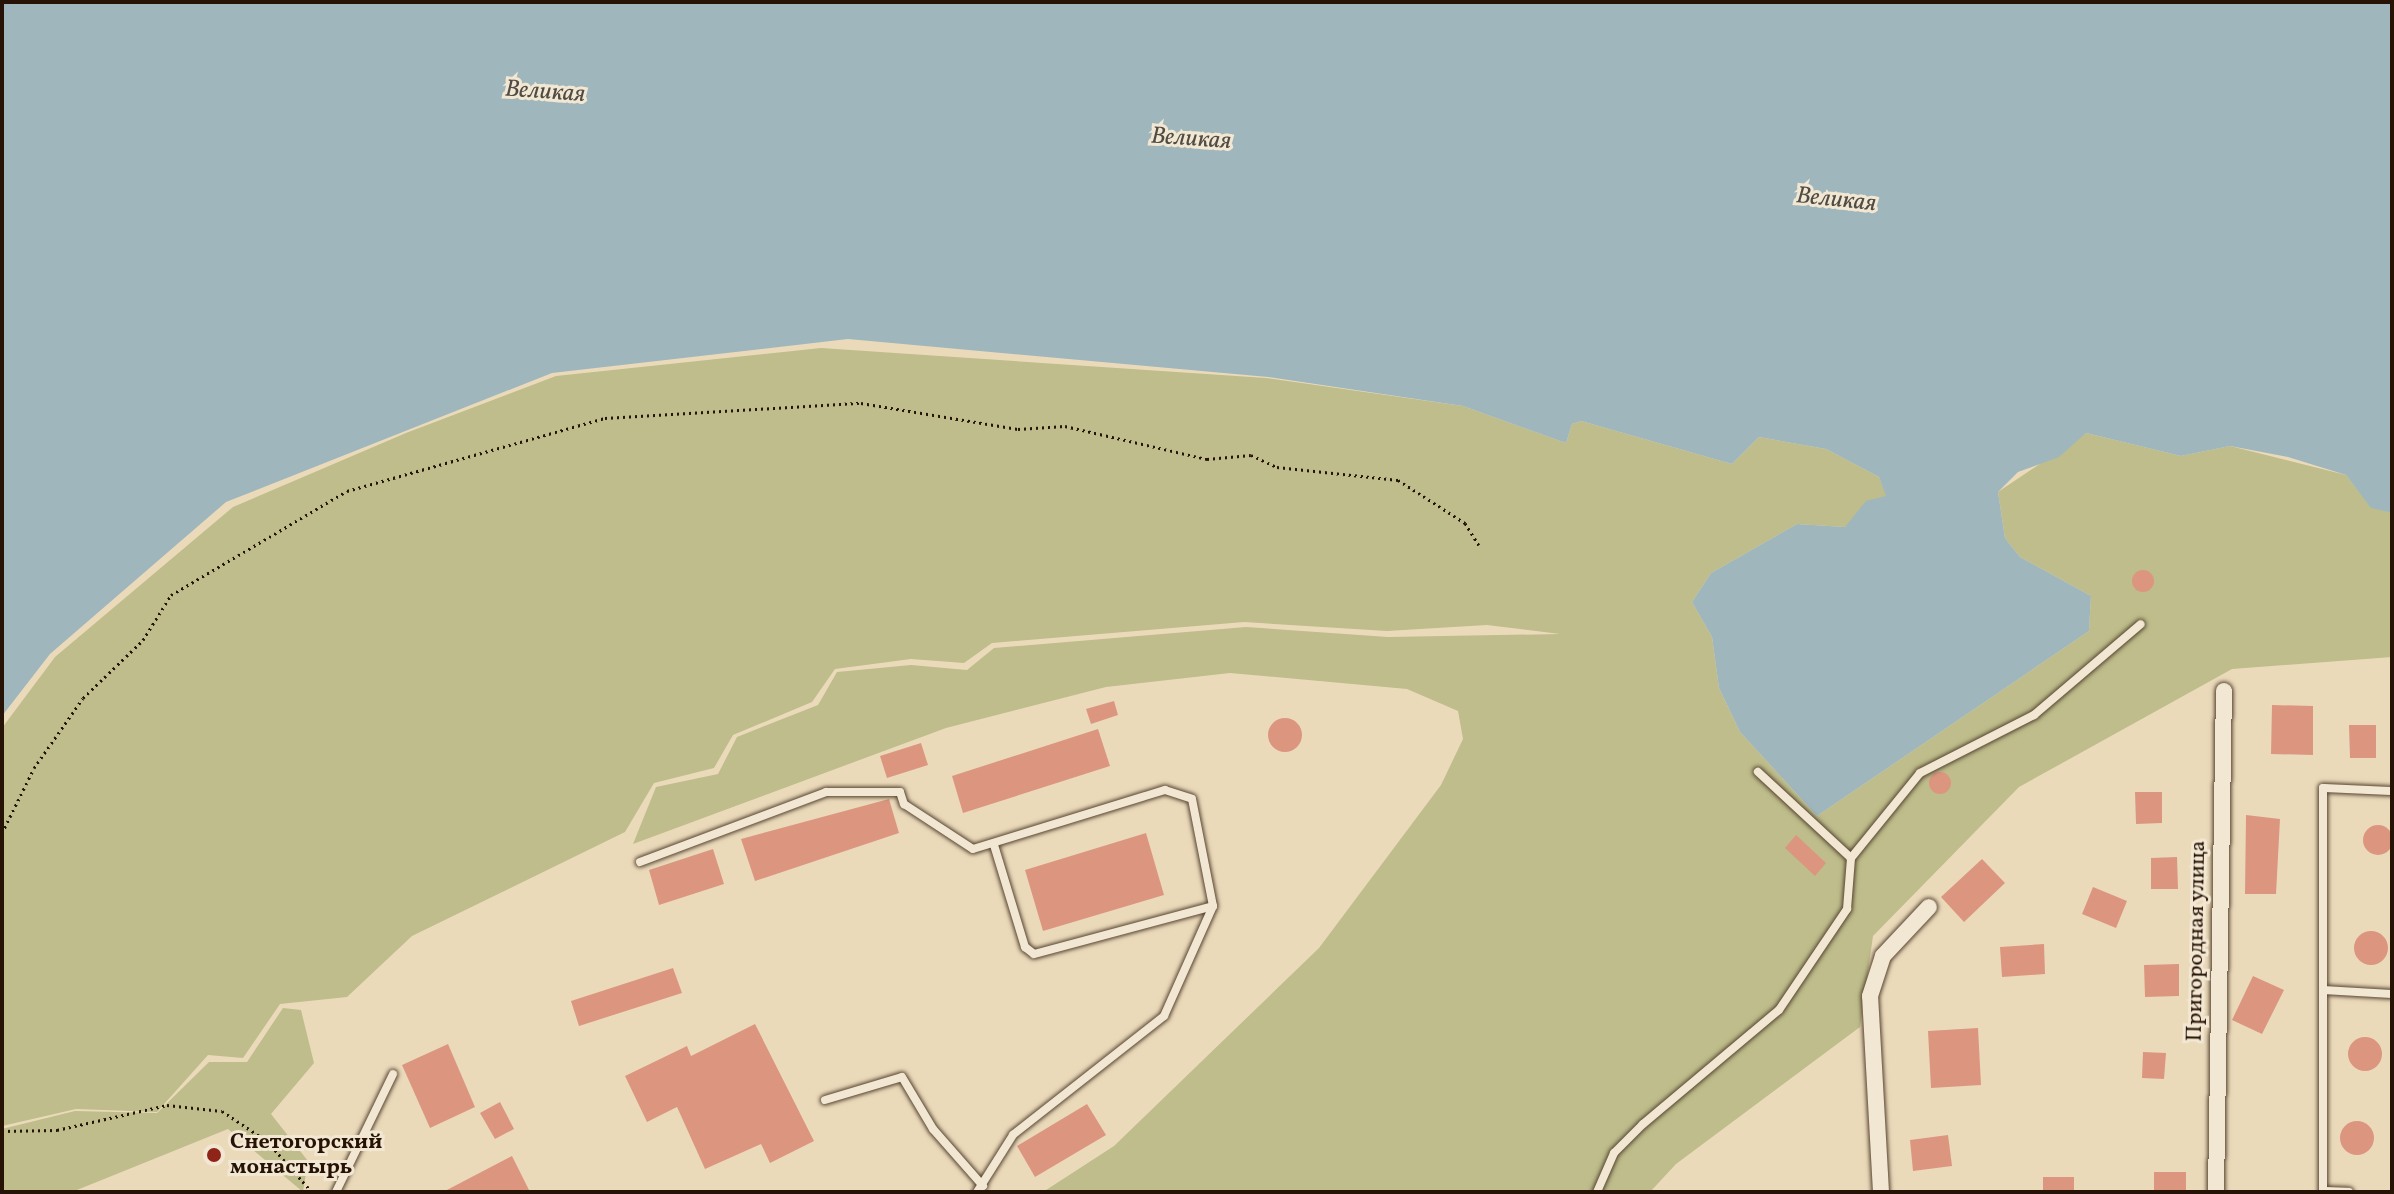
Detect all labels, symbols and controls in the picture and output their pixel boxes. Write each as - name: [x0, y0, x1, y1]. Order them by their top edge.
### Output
- water label: Великая: [504, 76, 586, 110]
- water label: Великая: [1150, 123, 1232, 157]
- water label: Великая: [1794, 182, 1878, 220]
- street label: Пригородная улица: [2182, 840, 2212, 1042]
- place label: Снетогорский монастырь: [230, 1129, 382, 1180]
- marker: Снетогорский монастырь: [205, 1146, 223, 1164]

